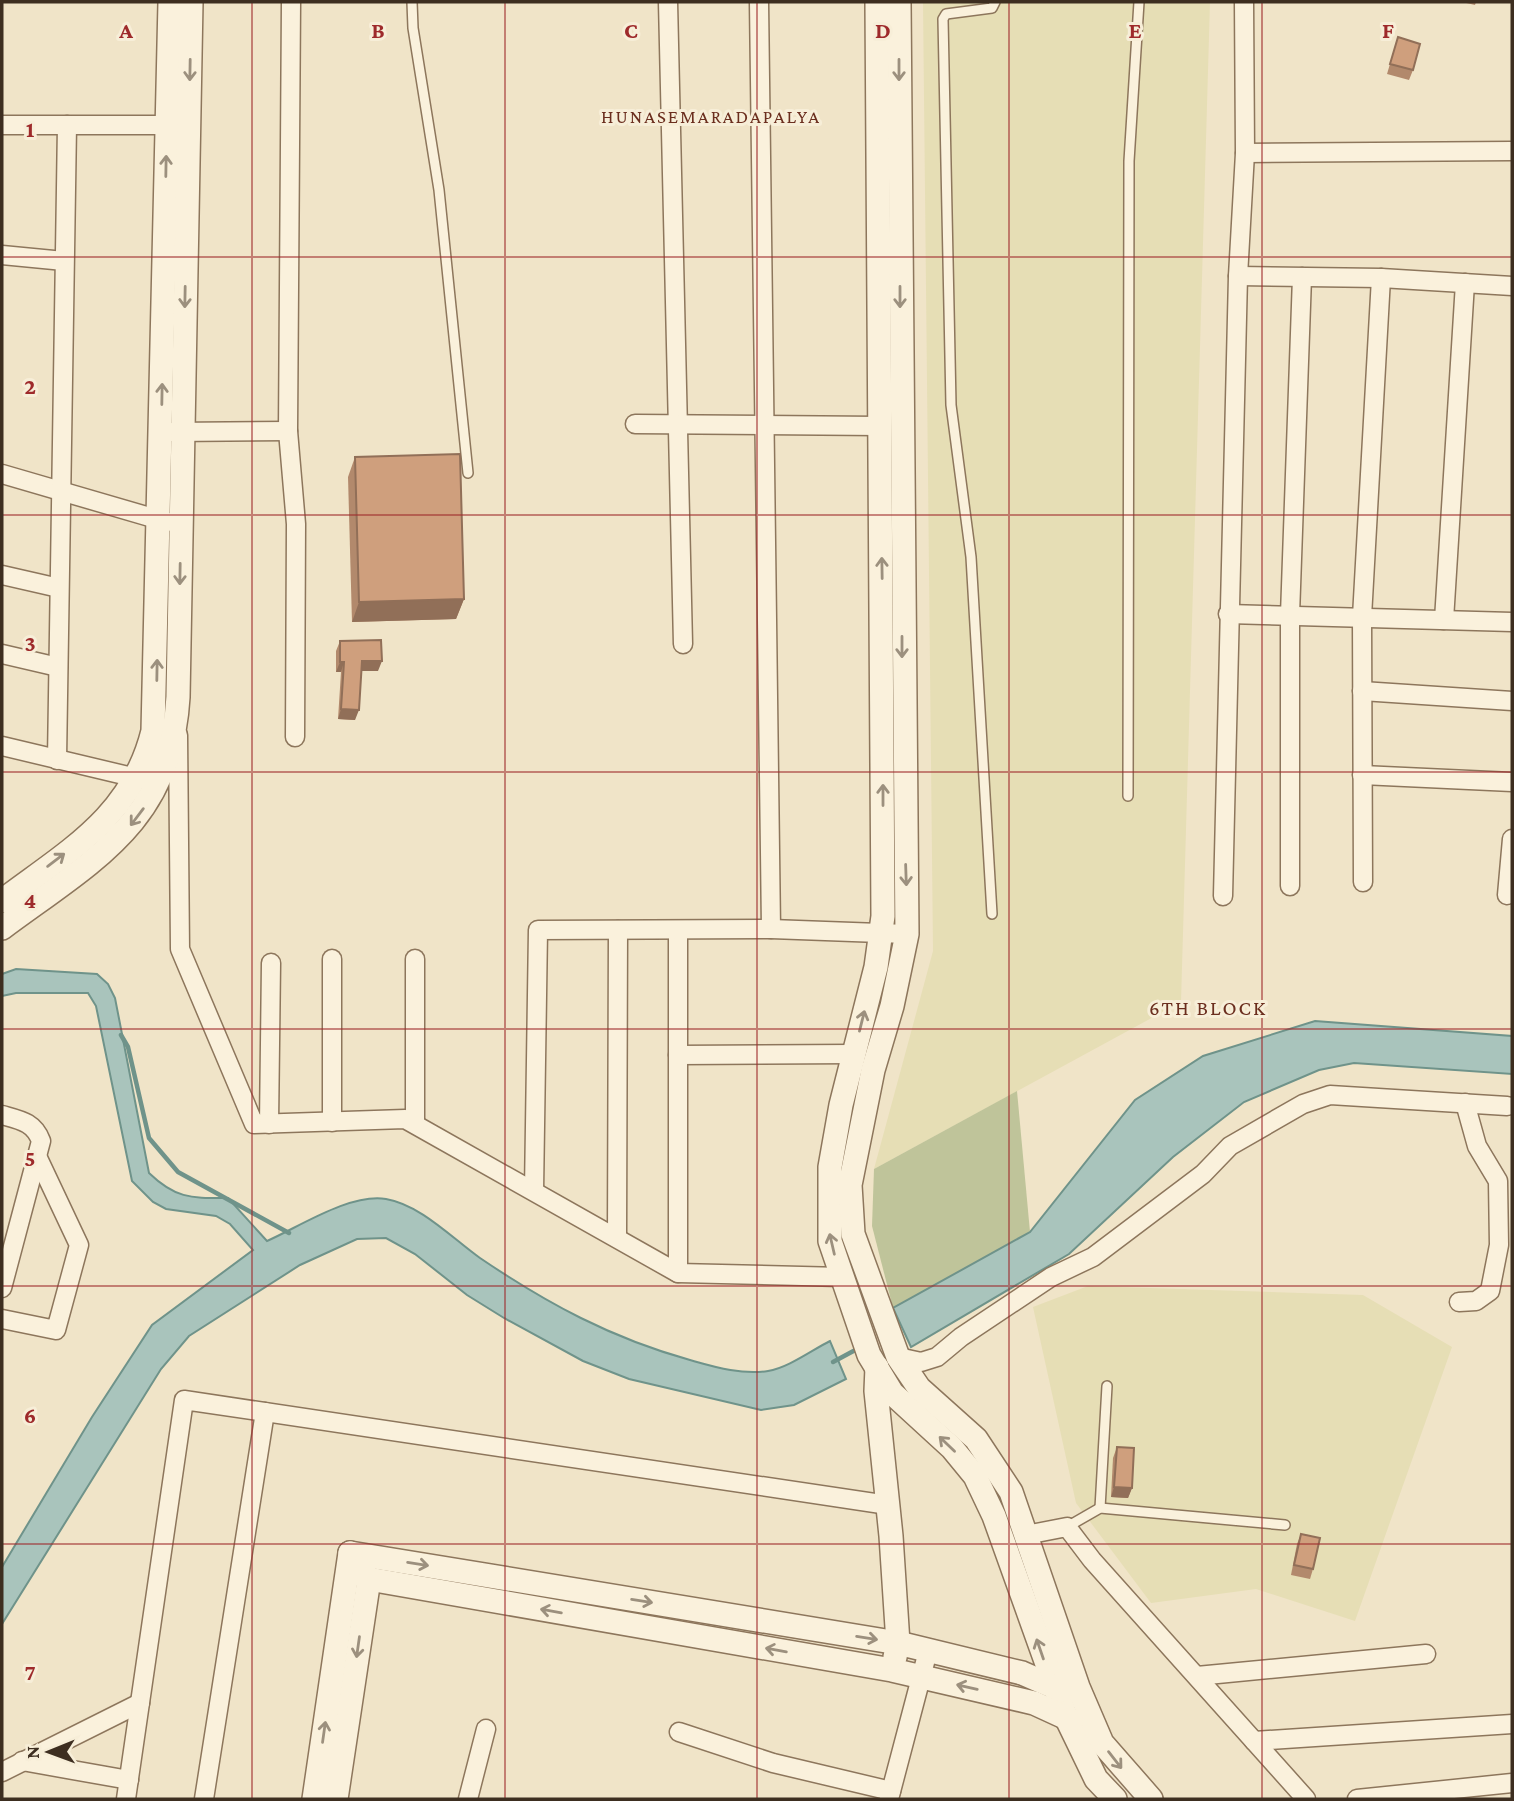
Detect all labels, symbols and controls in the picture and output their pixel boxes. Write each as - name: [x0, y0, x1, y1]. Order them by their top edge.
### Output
- text: A: [118, 17, 133, 43]
- text: B: [371, 17, 385, 43]
- text: C: [624, 17, 638, 43]
- text: D: [875, 17, 891, 43]
- text: E: [1128, 17, 1142, 43]
- text: F: [1382, 17, 1394, 43]
- one-way arrow: [183, 58, 197, 81]
- one-way arrow: [892, 58, 906, 81]
- district label: HUNASEMARADAPALYA: [601, 106, 821, 127]
- text: 1: [26, 116, 35, 142]
- one-way arrow: [160, 155, 173, 178]
- one-way arrow: [179, 286, 192, 309]
- one-way arrow: [893, 286, 907, 309]
- text: 2: [24, 373, 36, 399]
- one-way arrow: [155, 382, 169, 405]
- one-way arrow: [875, 557, 889, 580]
- one-way arrow: [173, 562, 187, 585]
- text: 3: [24, 630, 36, 656]
- one-way arrow: [896, 636, 909, 659]
- one-way arrow: [150, 659, 164, 682]
- one-way arrow: [876, 784, 890, 807]
- one-way arrow: [130, 807, 145, 826]
- one-way arrow: [47, 853, 65, 868]
- one-way arrow: [900, 863, 913, 886]
- text: 4: [24, 887, 36, 913]
- district label: 6TH BLOCK: [1149, 996, 1267, 1020]
- one-way arrow: [856, 1010, 869, 1033]
- text: 5: [24, 1145, 36, 1171]
- one-way arrow: [825, 1233, 839, 1256]
- text: 6: [24, 1402, 36, 1428]
- one-way arrow: [939, 1436, 956, 1453]
- one-way arrow: [406, 1558, 429, 1571]
- one-way arrow: [630, 1595, 653, 1608]
- one-way arrow: [540, 1603, 563, 1617]
- one-way arrow: [855, 1632, 878, 1645]
- one-way arrow: [352, 1635, 365, 1658]
- one-way arrow: [1033, 1638, 1046, 1660]
- one-way arrow: [765, 1643, 788, 1656]
- text: 7: [24, 1659, 36, 1685]
- one-way arrow: [956, 1680, 979, 1693]
- north arrow: [14, 1717, 84, 1787]
- one-way arrow: [317, 1721, 330, 1744]
- text: N: [22, 1746, 43, 1759]
- one-way arrow: [1108, 1750, 1123, 1768]

